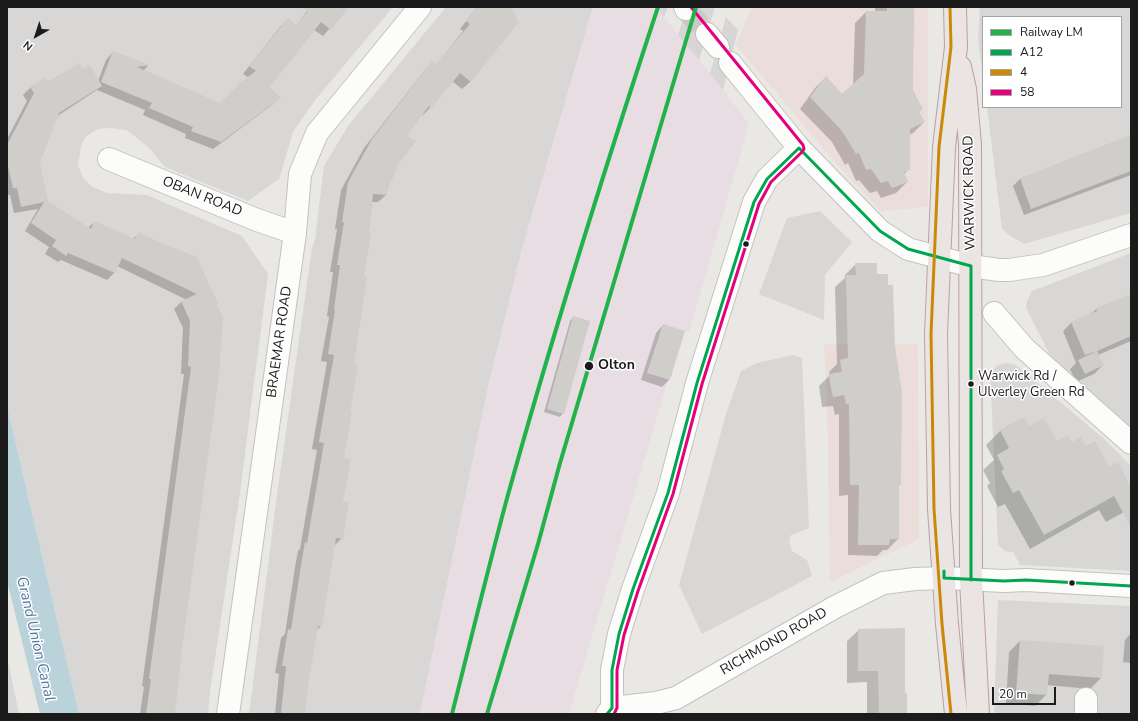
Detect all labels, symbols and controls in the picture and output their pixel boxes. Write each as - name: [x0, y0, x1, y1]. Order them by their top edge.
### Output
- north arrow: [16, 16, 56, 56]
- legend: [982, 16, 1122, 108]
- text: Railway LM: [1020, 24, 1083, 40]
- text: N: [20, 37, 36, 54]
- text: A12: [1020, 44, 1043, 60]
- text: 4: [1020, 64, 1027, 80]
- text: 58: [1020, 84, 1034, 100]
- street label: WARWICK ROAD: [961, 135, 979, 251]
- street label: OBAN ROAD: [160, 173, 244, 221]
- unlabelled marker: [741, 239, 751, 249]
- street label: BRAEMAR ROAD: [264, 285, 296, 399]
- place label: Olton: [598, 358, 635, 374]
- marker: Olton: [583, 360, 595, 372]
- place label: Warwick Rd / Ulverley Green Rd: [978, 369, 1085, 400]
- marker: Warwick Rd / Ulverley Green Rd: [966, 379, 976, 389]
- water label: Grand Union Canal: [12, 575, 58, 703]
- unlabelled marker: [1067, 578, 1077, 588]
- street label: RICHMOND ROAD: [718, 605, 830, 679]
- scale bar: [994, 679, 1058, 705]
- text: 20 m: [999, 686, 1027, 702]

